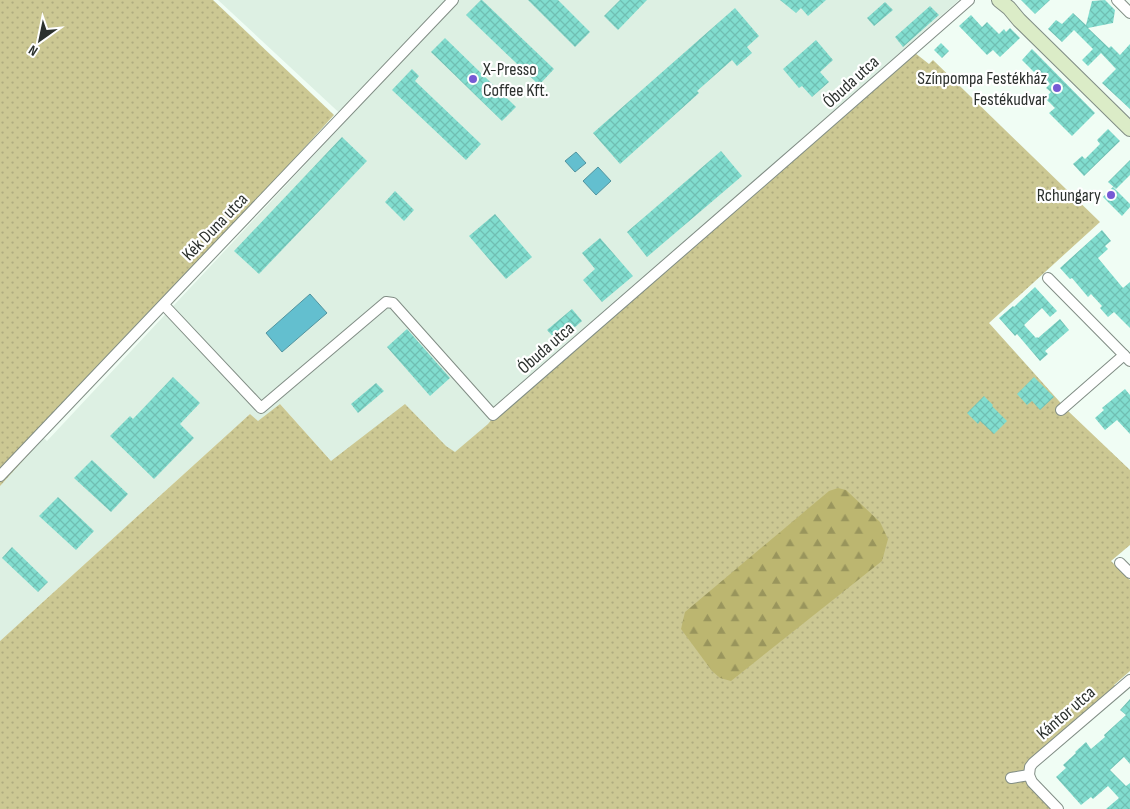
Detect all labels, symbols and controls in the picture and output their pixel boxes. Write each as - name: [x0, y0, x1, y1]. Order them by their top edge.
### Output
- north arrow: [15, 15, 65, 65]
- text: N: [25, 41, 41, 60]
- street label: Óbuda utca: [819, 51, 883, 113]
- place label: X-Presso Coffee Kft.: [482, 59, 548, 101]
- place label: Színpompa Festékház Festékudvar: [917, 68, 1048, 110]
- marker: X-Presso Coffee Kft.: [467, 73, 479, 85]
- marker: Színpompa Festékház Festékudvar: [1051, 82, 1063, 94]
- place label: Rchungary: [1037, 185, 1101, 206]
- street label: Kék Duna utca: [178, 189, 252, 265]
- marker: Rchungary: [1105, 189, 1117, 201]
- street label: Óbuda utca: [513, 318, 579, 378]
- street label: Kántor utca: [1033, 682, 1100, 744]

